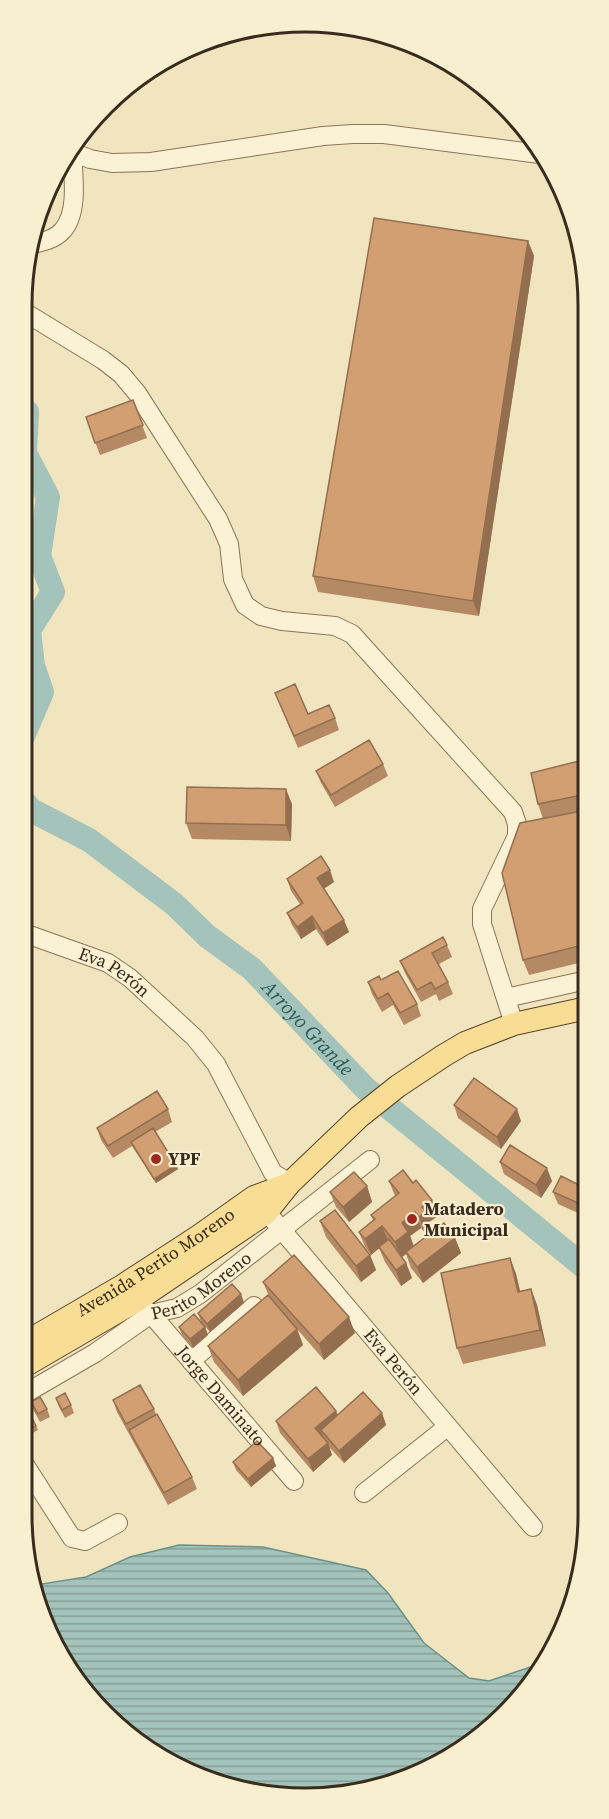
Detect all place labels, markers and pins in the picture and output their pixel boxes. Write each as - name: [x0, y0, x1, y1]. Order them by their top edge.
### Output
- place label: YPF: [168, 1146, 201, 1171]
- marker: YPF: [149, 1152, 163, 1166]
- place label: Matadero Municipal: [424, 1196, 509, 1242]
- marker: Matadero Municipal: [405, 1212, 419, 1226]

